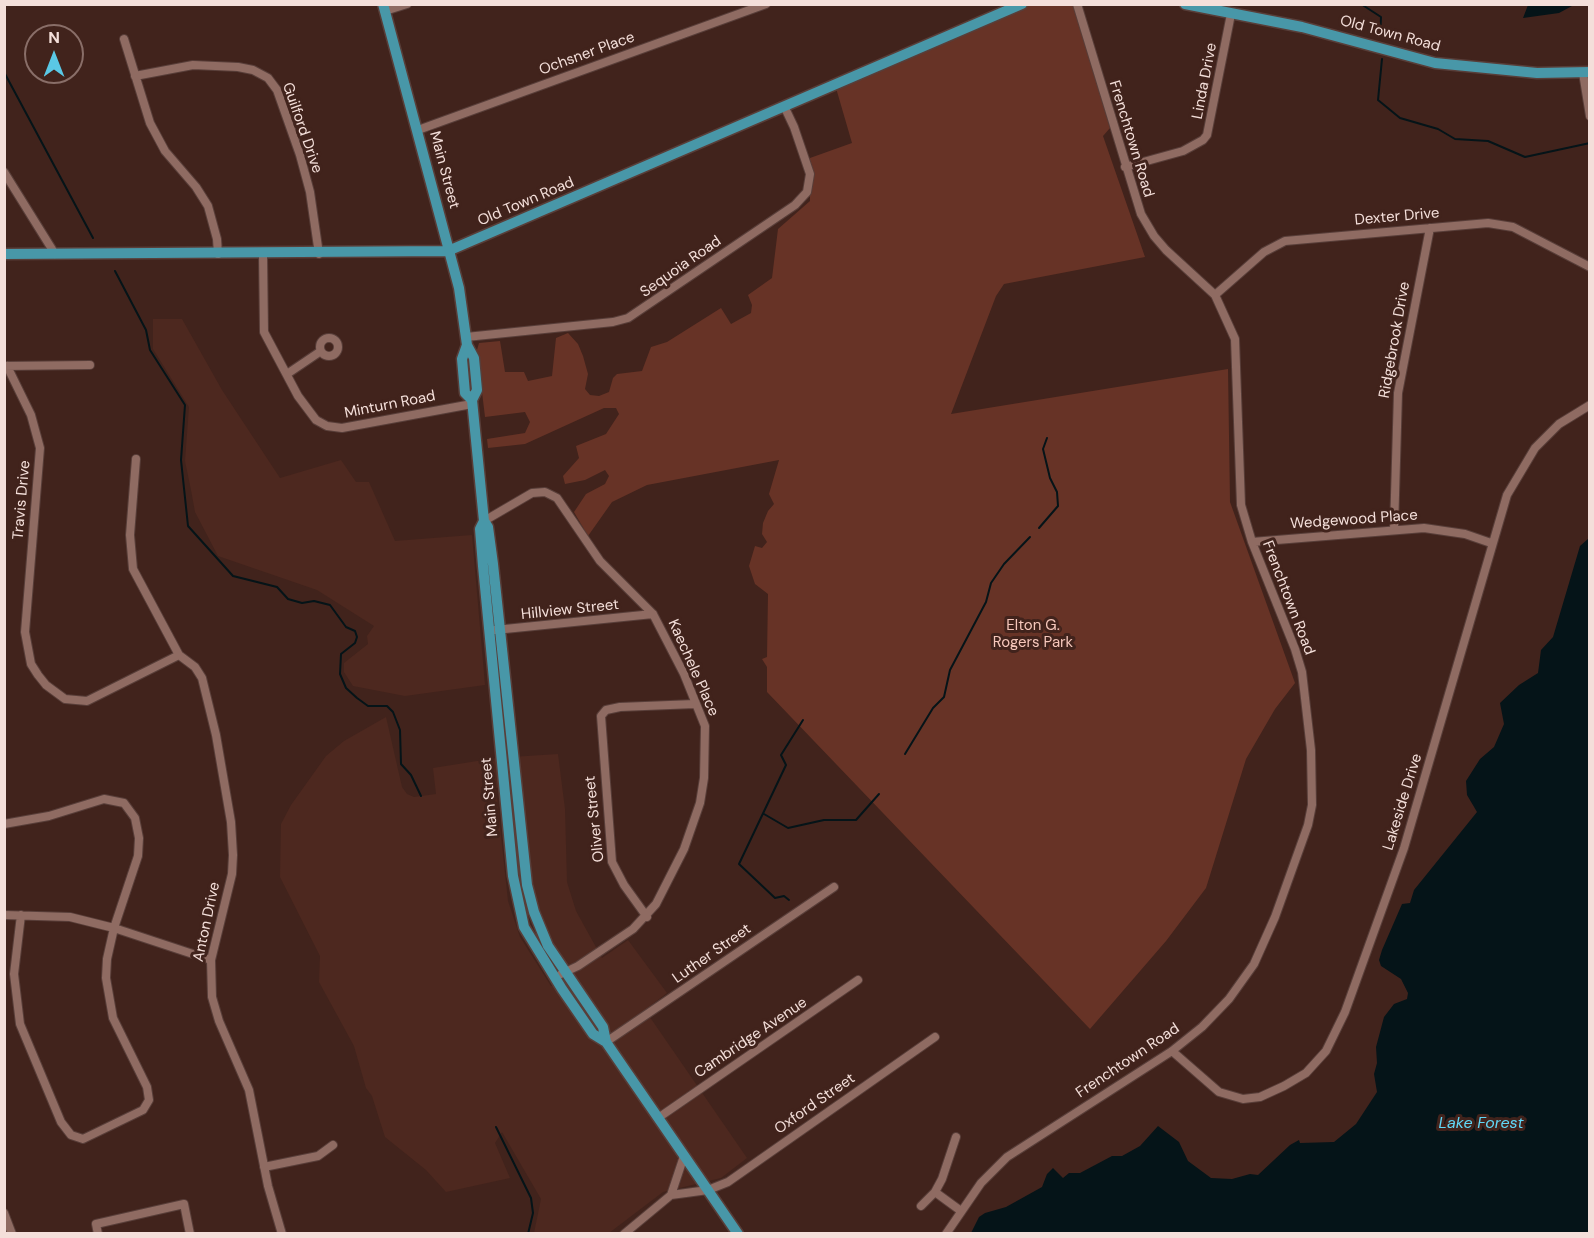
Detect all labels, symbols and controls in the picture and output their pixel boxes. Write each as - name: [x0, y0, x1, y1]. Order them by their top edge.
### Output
- street label: Old Town Road: [1338, 12, 1442, 56]
- north arrow: [24, 24, 84, 84]
- text: N: [48, 27, 60, 48]
- street label: Ochsner Place: [537, 28, 637, 80]
- street label: Linda Drive: [1189, 41, 1221, 121]
- street label: Frenchtown Road: [1105, 79, 1157, 199]
- street label: Guilford Drive: [278, 80, 326, 176]
- street label: Main Street: [425, 129, 463, 211]
- street label: Old Town Road: [475, 174, 577, 230]
- street label: Dexter Drive: [1354, 204, 1440, 230]
- street label: Sequoia Road: [637, 232, 725, 302]
- street label: Ridgebrook Drive: [1376, 280, 1414, 400]
- street label: Minturn Road: [343, 387, 437, 423]
- street label: Travis Drive: [10, 460, 34, 540]
- street label: Wedgewood Place: [1290, 507, 1418, 533]
- street label: Frenchtown Road: [1258, 538, 1318, 658]
- street label: Hillview Street: [520, 596, 620, 624]
- street label: Kaechele Place: [664, 617, 722, 719]
- park label: Elton G. Rogers Park: [993, 617, 1073, 652]
- street label: Lakeside Drive: [1380, 751, 1426, 853]
- street label: Main Street: [478, 757, 502, 837]
- street label: Oliver Street: [582, 775, 608, 863]
- street label: Anton Drive: [190, 880, 224, 964]
- street label: Luther Street: [669, 920, 755, 988]
- street label: Cambridge Avenue: [691, 994, 811, 1082]
- street label: Frenchtown Road: [1073, 1020, 1183, 1102]
- street label: Oxford Street: [771, 1070, 859, 1138]
- water label: Lake Forest: [1438, 1114, 1524, 1134]

